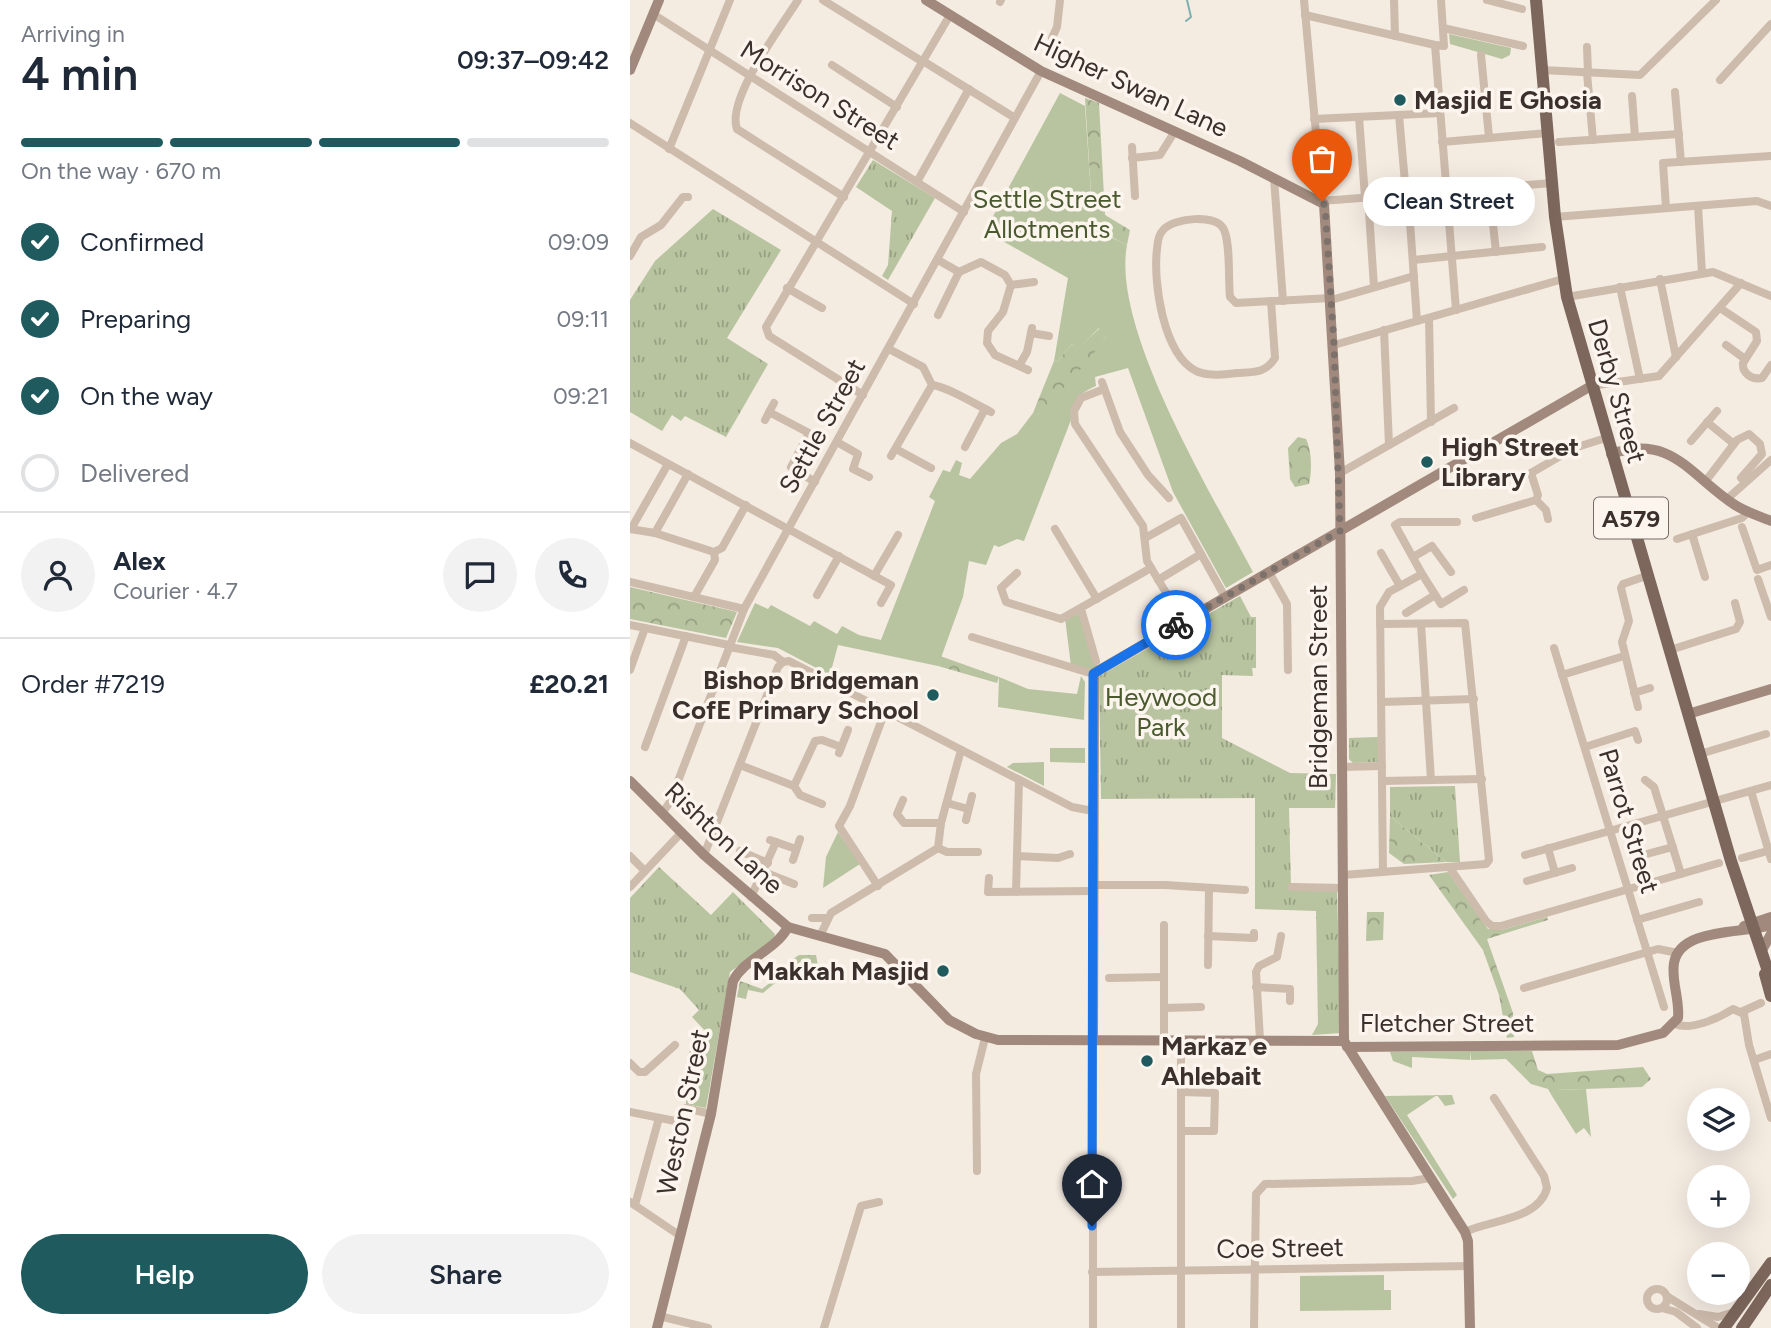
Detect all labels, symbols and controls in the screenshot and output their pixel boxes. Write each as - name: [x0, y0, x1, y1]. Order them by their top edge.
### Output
- text: Arriving in: [21, 20, 125, 48]
- street label: Higher Swan Lane: [1029, 26, 1233, 144]
- street label: Morrison Street: [735, 33, 906, 157]
- text: 09:37–09:42: [457, 44, 609, 76]
- text: 4 min: [21, 46, 138, 102]
- place label: Masjid E Ghosia: [1414, 84, 1602, 116]
- marker: Masjid E Ghosia: [1392, 92, 1408, 108]
- pin: [1292, 129, 1352, 201]
- icon: bag: [1303, 140, 1341, 178]
- text: On the way · 670 m: [21, 157, 221, 185]
- callout: Clean Street: [1364, 176, 1536, 226]
- park label: Settle Street Allotments: [973, 183, 1122, 245]
- text: Clean Street: [1383, 187, 1515, 215]
- icon: check: [21, 223, 59, 261]
- text: Confirmed: [80, 226, 204, 258]
- text: 09:09: [548, 228, 609, 256]
- icon: check: [21, 300, 59, 338]
- text: Preparing: [80, 303, 191, 335]
- text: 09:11: [556, 305, 609, 333]
- street label: Derby Street: [1581, 315, 1653, 467]
- street label: Settle Street: [772, 353, 872, 499]
- icon: check: [21, 377, 59, 415]
- text: On the way: [80, 380, 213, 412]
- text: 09:21: [553, 382, 609, 410]
- place label: High Street Library: [1441, 431, 1579, 493]
- marker: High Street Library: [1419, 454, 1435, 470]
- text: Delivered: [80, 457, 189, 489]
- road number: A579: [1594, 498, 1668, 538]
- button: person: [21, 538, 95, 612]
- button: chat: [443, 538, 517, 612]
- button: phone: [535, 538, 609, 612]
- text: Alex: [113, 545, 166, 577]
- text: Courier · 4.7: [113, 577, 238, 605]
- street label: Bridgeman Street: [1302, 585, 1334, 789]
- courier: [1141, 590, 1211, 660]
- icon: bike: [1157, 606, 1195, 644]
- place label: Bishop Bridgeman CofE Primary School: [672, 664, 919, 726]
- text: Order #7219: [21, 668, 165, 700]
- text: £20.21: [529, 668, 609, 700]
- park label: Heywood Park: [1105, 681, 1217, 743]
- marker: Bishop Bridgeman CofE Primary School: [925, 687, 941, 703]
- street label: Parrot Street: [1592, 745, 1666, 897]
- street label: Rishton Lane: [658, 775, 790, 901]
- place label: Makkah Masjid: [753, 955, 929, 987]
- marker: Makkah Masjid: [935, 963, 951, 979]
- street label: Fletcher Street: [1360, 1007, 1534, 1039]
- street label: Weston Street: [650, 1026, 716, 1198]
- place label: Markaz e Ahlebait: [1161, 1030, 1267, 1092]
- marker: Markaz e Ahlebait: [1139, 1053, 1155, 1069]
- map controls: [1687, 1088, 1750, 1305]
- button: layers: [1687, 1088, 1750, 1151]
- pin: [1062, 1154, 1122, 1226]
- icon: home: [1073, 1165, 1111, 1203]
- button: +: [1687, 1165, 1750, 1228]
- street label: Coe Street: [1216, 1231, 1344, 1265]
- button: Help: [21, 1234, 308, 1314]
- button: Share: [322, 1234, 609, 1314]
- button: −: [1687, 1242, 1750, 1305]

